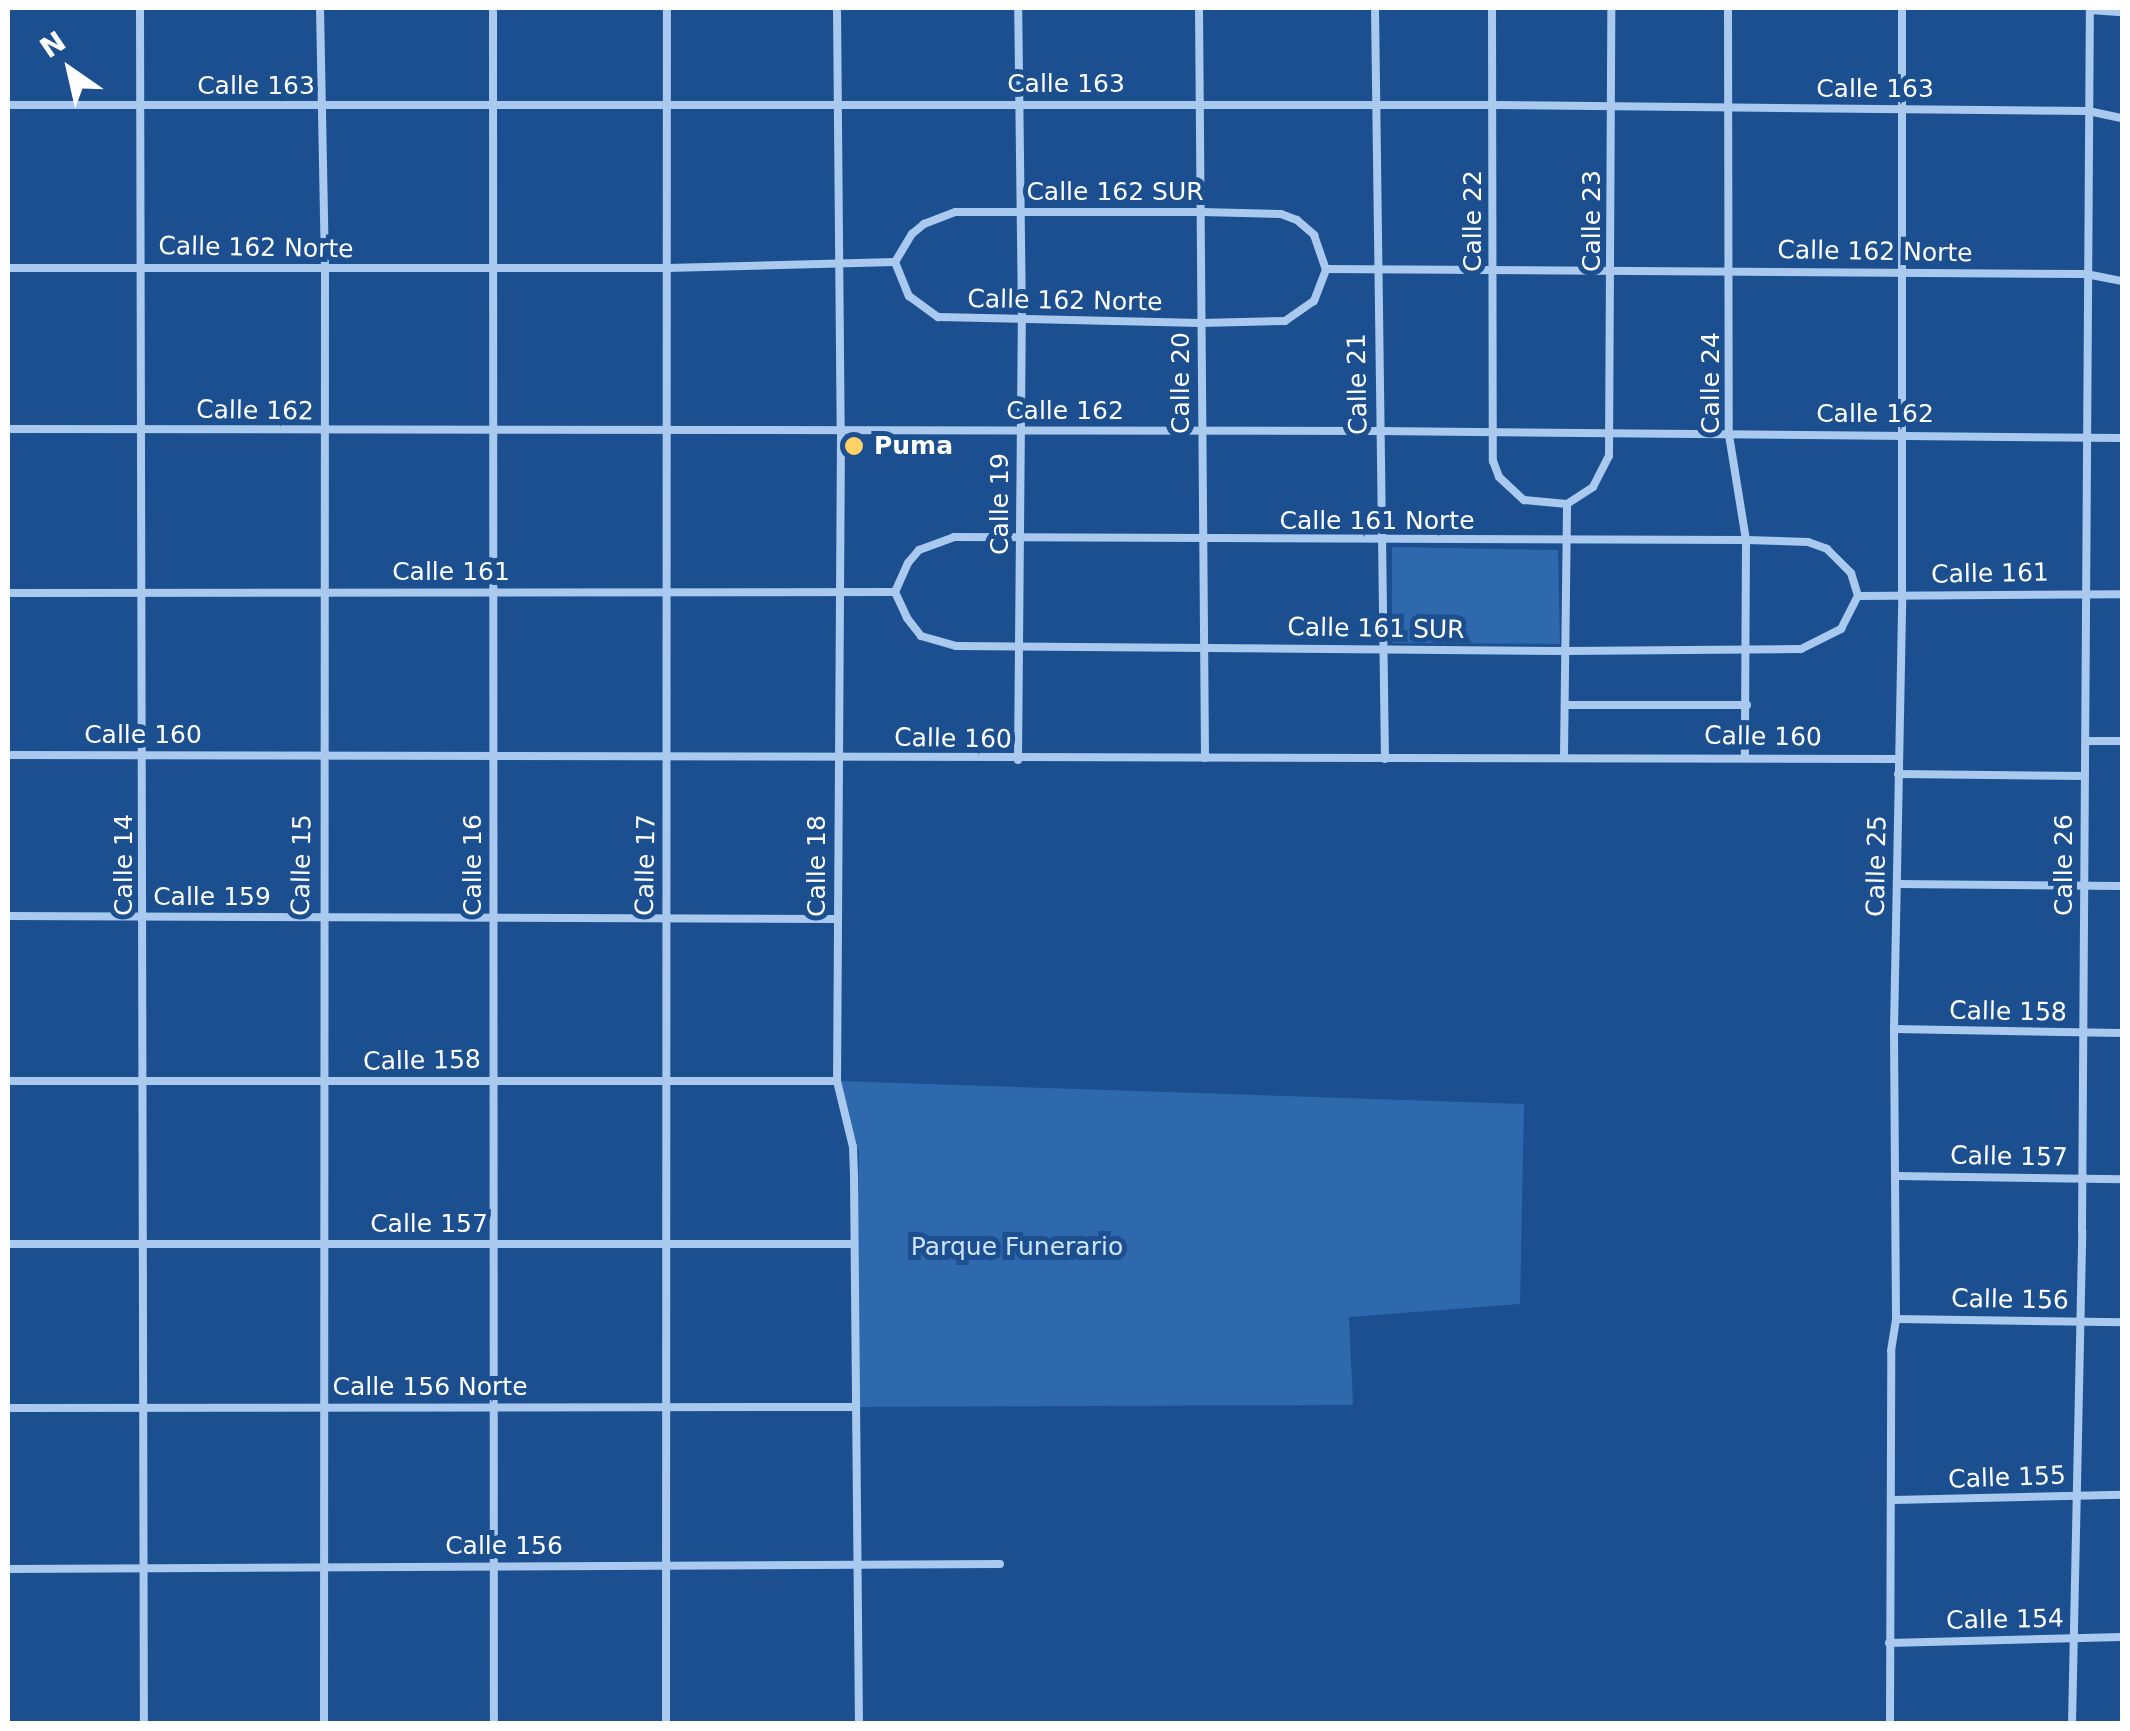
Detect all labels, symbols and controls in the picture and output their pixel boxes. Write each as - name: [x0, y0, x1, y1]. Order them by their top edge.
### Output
- north arrow: [20, 20, 120, 120]
- text: N: [34, 24, 72, 65]
- street label: Calle 163: [1007, 69, 1125, 99]
- street label: Calle 163: [197, 71, 315, 101]
- street label: Calle 163: [1816, 74, 1934, 104]
- street label: Calle 22: [1458, 170, 1488, 272]
- street label: Calle 23: [1577, 170, 1607, 272]
- street label: Calle 162 SUR: [1026, 177, 1204, 207]
- street label: Calle 162 Norte: [158, 231, 354, 265]
- street label: Calle 162 Norte: [1777, 235, 1973, 269]
- street label: Calle 162 Norte: [967, 284, 1163, 318]
- street label: Calle 20: [1166, 332, 1196, 434]
- street label: Calle 24: [1696, 332, 1726, 434]
- street label: Calle 21: [1342, 333, 1374, 435]
- street label: Calle 162: [196, 395, 314, 427]
- street label: Calle 162: [1006, 396, 1124, 426]
- street label: Calle 162: [1816, 399, 1934, 429]
- place label: Puma: [874, 431, 953, 461]
- marker: Puma: [843, 435, 865, 457]
- street label: Calle 19: [985, 453, 1015, 555]
- street label: Calle 161 Norte: [1279, 506, 1475, 536]
- street label: Calle 161: [392, 557, 510, 587]
- street label: Calle 161: [1931, 558, 2049, 590]
- street label: Calle 161 SUR: [1287, 612, 1465, 646]
- street label: Calle 160: [84, 720, 202, 750]
- street label: Calle 160: [1704, 721, 1822, 753]
- street label: Calle 160: [894, 723, 1012, 755]
- street label: Calle 14: [109, 814, 139, 916]
- street label: Calle 15: [286, 814, 318, 916]
- street label: Calle 16: [458, 814, 488, 916]
- street label: Calle 17: [630, 814, 662, 916]
- street label: Calle 26: [2049, 814, 2079, 916]
- street label: Calle 18: [802, 815, 832, 917]
- street label: Calle 25: [1861, 815, 1893, 917]
- street label: Calle 159: [153, 882, 271, 912]
- street label: Calle 158: [1949, 996, 2067, 1028]
- street label: Calle 158: [363, 1045, 481, 1077]
- street label: Calle 157: [1950, 1141, 2068, 1173]
- street label: Calle 157: [370, 1209, 488, 1239]
- park label: Parque Funerario: [911, 1232, 1123, 1262]
- street label: Calle 156: [1951, 1284, 2069, 1316]
- street label: Calle 156 Norte: [332, 1372, 528, 1402]
- street label: Calle 155: [1948, 1461, 2066, 1495]
- street label: Calle 156: [445, 1531, 563, 1561]
- street label: Calle 154: [1946, 1604, 2064, 1636]

